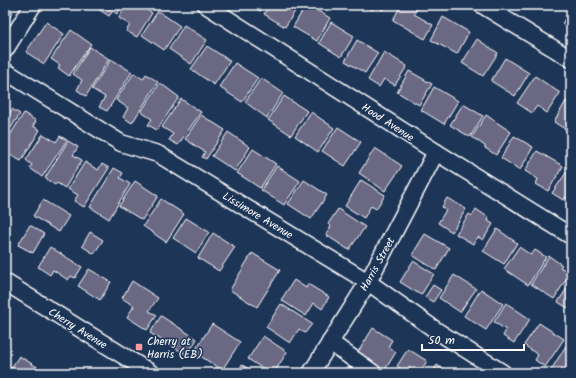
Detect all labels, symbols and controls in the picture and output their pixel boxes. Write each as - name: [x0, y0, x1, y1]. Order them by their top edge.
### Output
- street label: Hood Avenue: [358, 99, 417, 147]
- street label: Lissimore Avenue: [219, 188, 296, 244]
- street label: Harris Street: [356, 233, 401, 295]
- street label: Cherry Avenue: [44, 304, 111, 354]
- scale bar: [422, 326, 524, 352]
- text: 50 m: [428, 331, 455, 350]
- place label: Cherry at Harris (EB): [147, 333, 203, 364]
- marker: Cherry at Harris (EB): [134, 342, 144, 352]

